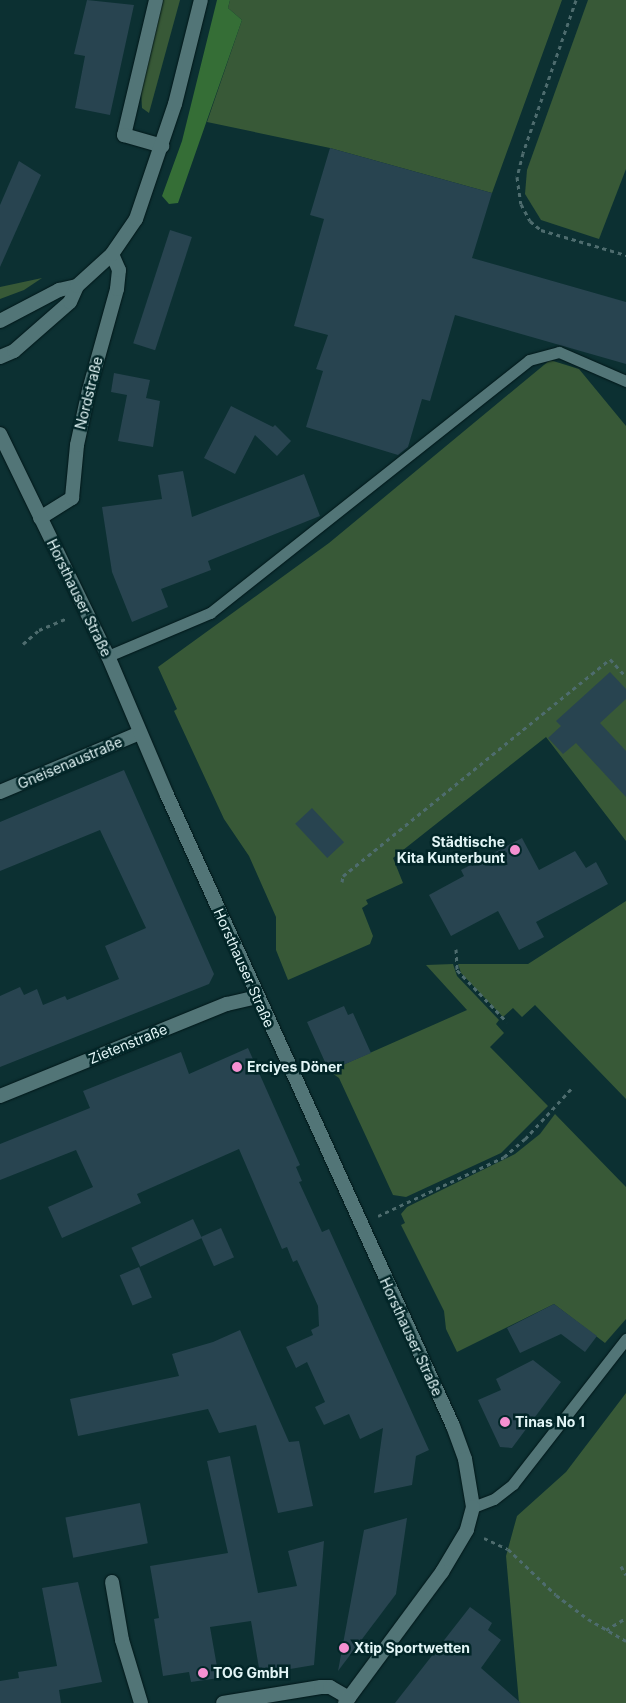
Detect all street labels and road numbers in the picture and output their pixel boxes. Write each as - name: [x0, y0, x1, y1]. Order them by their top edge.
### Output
- street label: Nordstraße: [72, 355, 106, 431]
- street label: Horsthauser Straße: [43, 536, 115, 660]
- street label: Gneisenaustraße: [15, 733, 125, 793]
- street label: Horsthauser Straße: [210, 906, 278, 1030]
- street label: Zietenstraße: [86, 1021, 170, 1067]
- street label: Horsthauser Straße: [376, 1275, 446, 1399]

